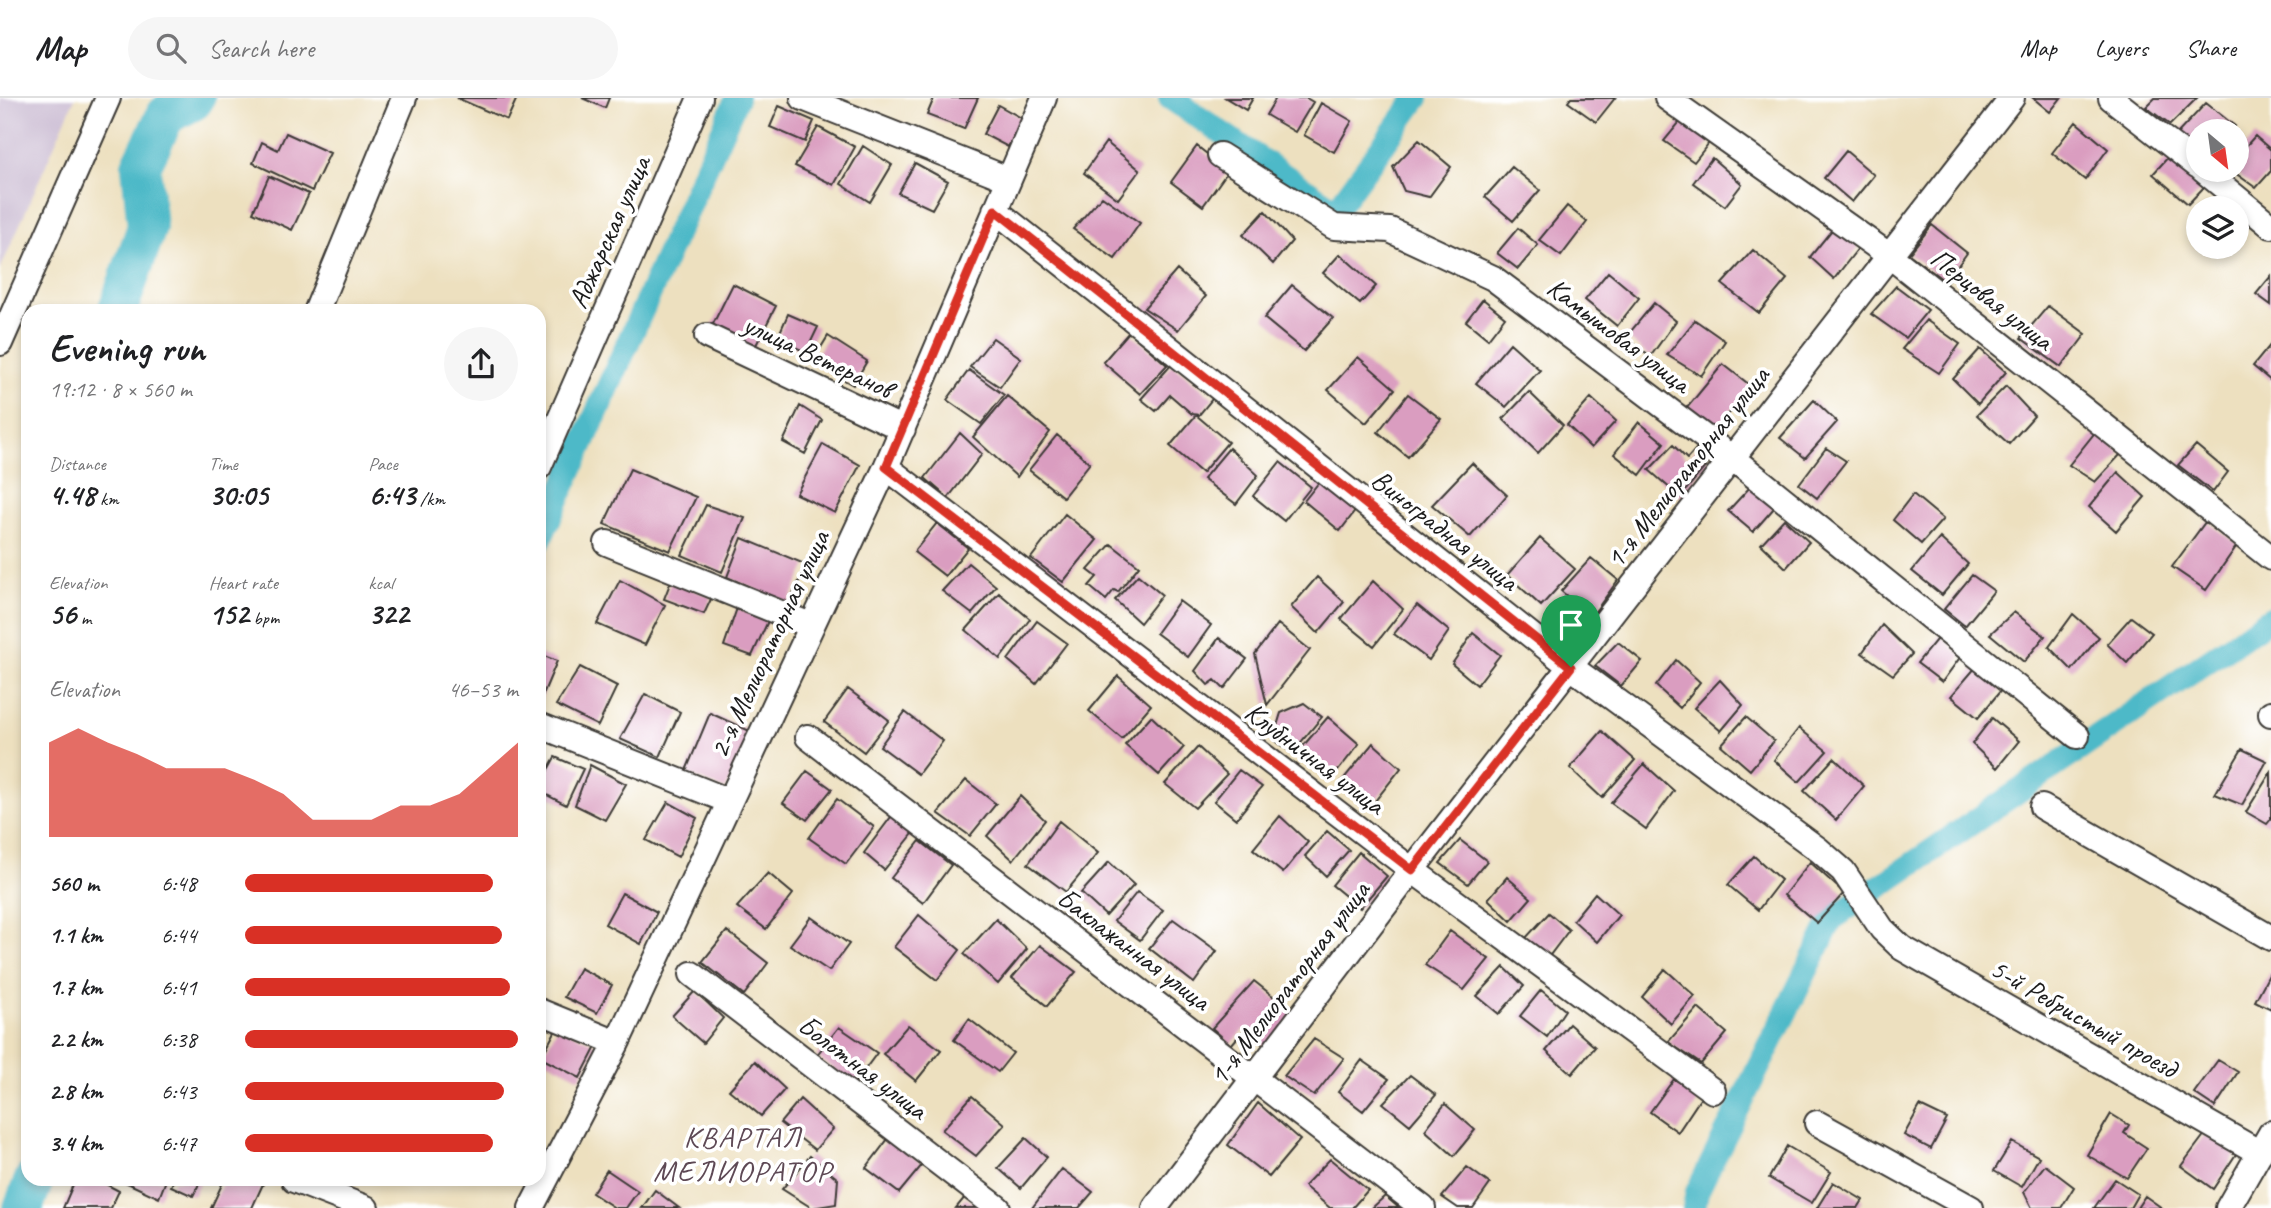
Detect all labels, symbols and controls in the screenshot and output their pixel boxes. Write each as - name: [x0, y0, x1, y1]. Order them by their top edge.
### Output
- search box: [128, 17, 618, 80]
- text: Map: [35, 27, 86, 69]
- icon: search: [152, 29, 190, 67]
- text: Search here: [208, 32, 314, 65]
- text: Map: [2020, 33, 2057, 63]
- text: Layers: [2095, 33, 2148, 63]
- text: Share: [2186, 33, 2236, 63]
- north arrow: [2186, 119, 2249, 182]
- map controls: [2186, 119, 2249, 259]
- street label: Аджарская улица: [560, 148, 659, 313]
- button: layers: [2186, 196, 2249, 259]
- street label: Перцовая улица: [1924, 240, 2062, 359]
- street label: Камышовая улица: [1540, 270, 1700, 402]
- street label: улица Ветеранов: [736, 305, 903, 408]
- text: Evening run: [49, 325, 205, 372]
- button: share: [444, 327, 518, 401]
- street label: 1-я Мелиораторная улица: [1597, 358, 1778, 575]
- text: 19:12 · 8 × 560 m: [49, 375, 192, 404]
- text: Distance: [49, 452, 106, 476]
- text: Time: [209, 452, 238, 476]
- text: Pace: [368, 452, 398, 476]
- street label: Виноградная улица: [1365, 462, 1527, 599]
- text: 4.48: [49, 476, 95, 514]
- text: 30:05: [209, 476, 268, 514]
- text: 6:43: [368, 476, 415, 514]
- text: km: [95, 487, 119, 511]
- text: /km: [415, 487, 445, 511]
- street label: 2-я Мелиораторная улица: [701, 523, 838, 763]
- text: Elevation: [49, 571, 107, 595]
- text: Heart rate: [209, 571, 278, 595]
- text: kcal: [368, 571, 393, 595]
- text: 56: [49, 595, 76, 633]
- text: 152: [209, 595, 249, 633]
- text: 322: [368, 595, 409, 633]
- pin: [1541, 595, 1601, 667]
- text: m: [76, 606, 91, 630]
- text: bpm: [249, 606, 279, 630]
- icon: arrive: [1552, 606, 1590, 644]
- text: Elevation: [49, 675, 120, 704]
- text: 46–53 m: [448, 675, 518, 704]
- street label: Клубничная улица: [1238, 694, 1393, 823]
- text: 560 m: [49, 869, 99, 898]
- text: 6:48: [161, 869, 197, 898]
- street label: 1-я Мелиораторная улица: [1201, 873, 1378, 1092]
- street label: Баклажанная улица: [1050, 880, 1219, 1019]
- text: 1.1 km: [49, 921, 103, 950]
- text: 6:44: [161, 921, 197, 950]
- street label: 5-й Ребристый проезд: [1985, 950, 2186, 1087]
- text: 1.7 km: [49, 973, 102, 1002]
- text: 6:41: [161, 973, 197, 1002]
- street label: Болотная улица: [792, 1007, 936, 1128]
- text: 2.2 km: [49, 1025, 103, 1054]
- text: 6:38: [161, 1025, 197, 1054]
- text: 2.8 km: [49, 1077, 103, 1106]
- text: 6:43: [161, 1077, 197, 1106]
- district label: КВАРТАЛ МЕЛИОРАТОР: [653, 1118, 834, 1190]
- text: 3.4 km: [49, 1129, 103, 1158]
- text: 6:47: [161, 1129, 197, 1158]

